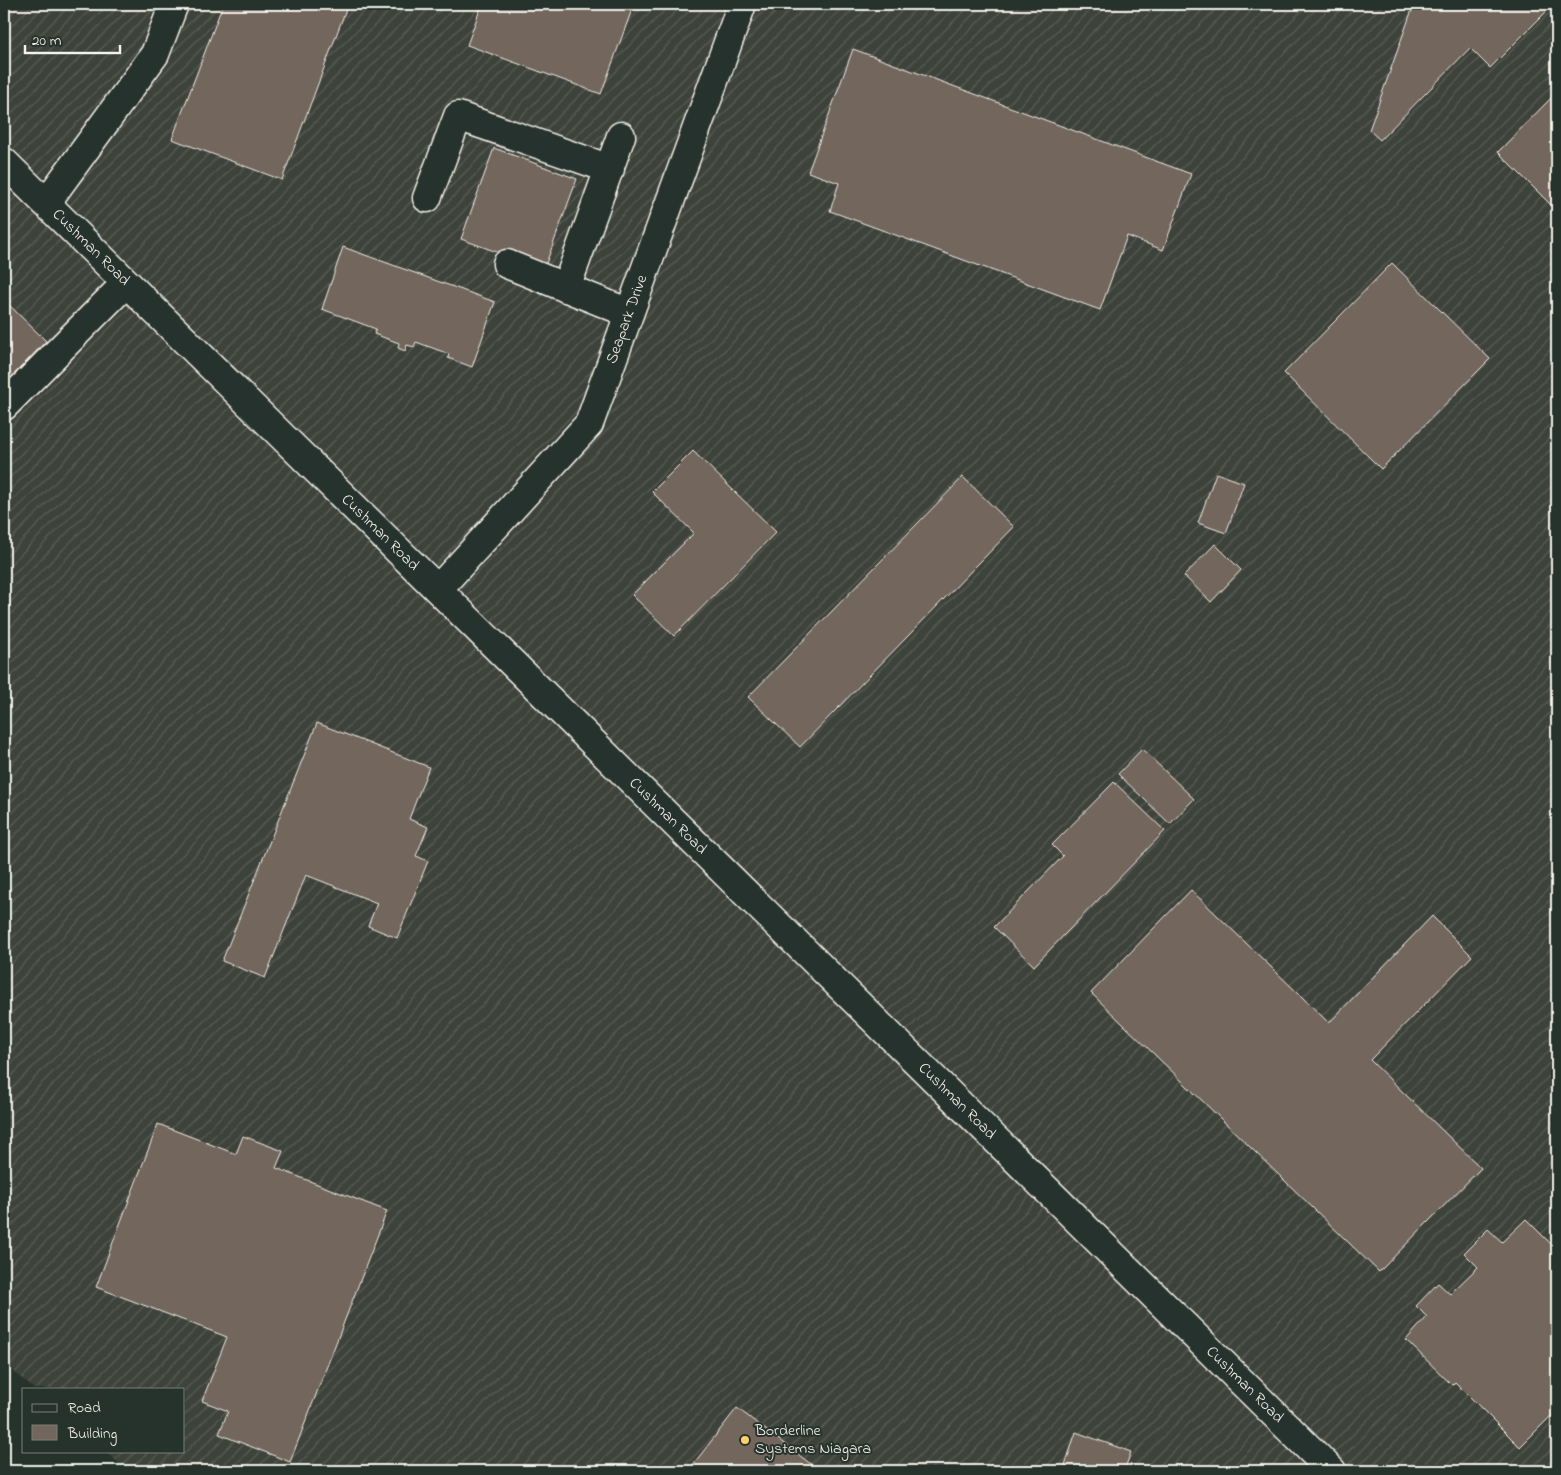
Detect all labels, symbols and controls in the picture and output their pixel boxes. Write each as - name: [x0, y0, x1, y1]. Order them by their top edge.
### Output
- scale bar: [25, 22, 120, 54]
- text: 20 m: [32, 30, 62, 52]
- street label: Cushman Road: [46, 203, 135, 292]
- street label: Seapark Drive: [600, 271, 655, 367]
- street label: Cushman Road: [335, 488, 425, 577]
- street label: Cushman Road: [623, 772, 712, 860]
- street label: Cushman Road: [912, 1057, 1001, 1145]
- street label: Cushman Road: [1200, 1341, 1289, 1429]
- legend: [22, 1388, 185, 1452]
- text: Road: [68, 1397, 101, 1419]
- place label: Borderline Systems Niagara: [754, 1419, 871, 1461]
- text: Building: [67, 1423, 117, 1446]
- marker: Borderline Systems Niagara: [739, 1434, 751, 1446]

